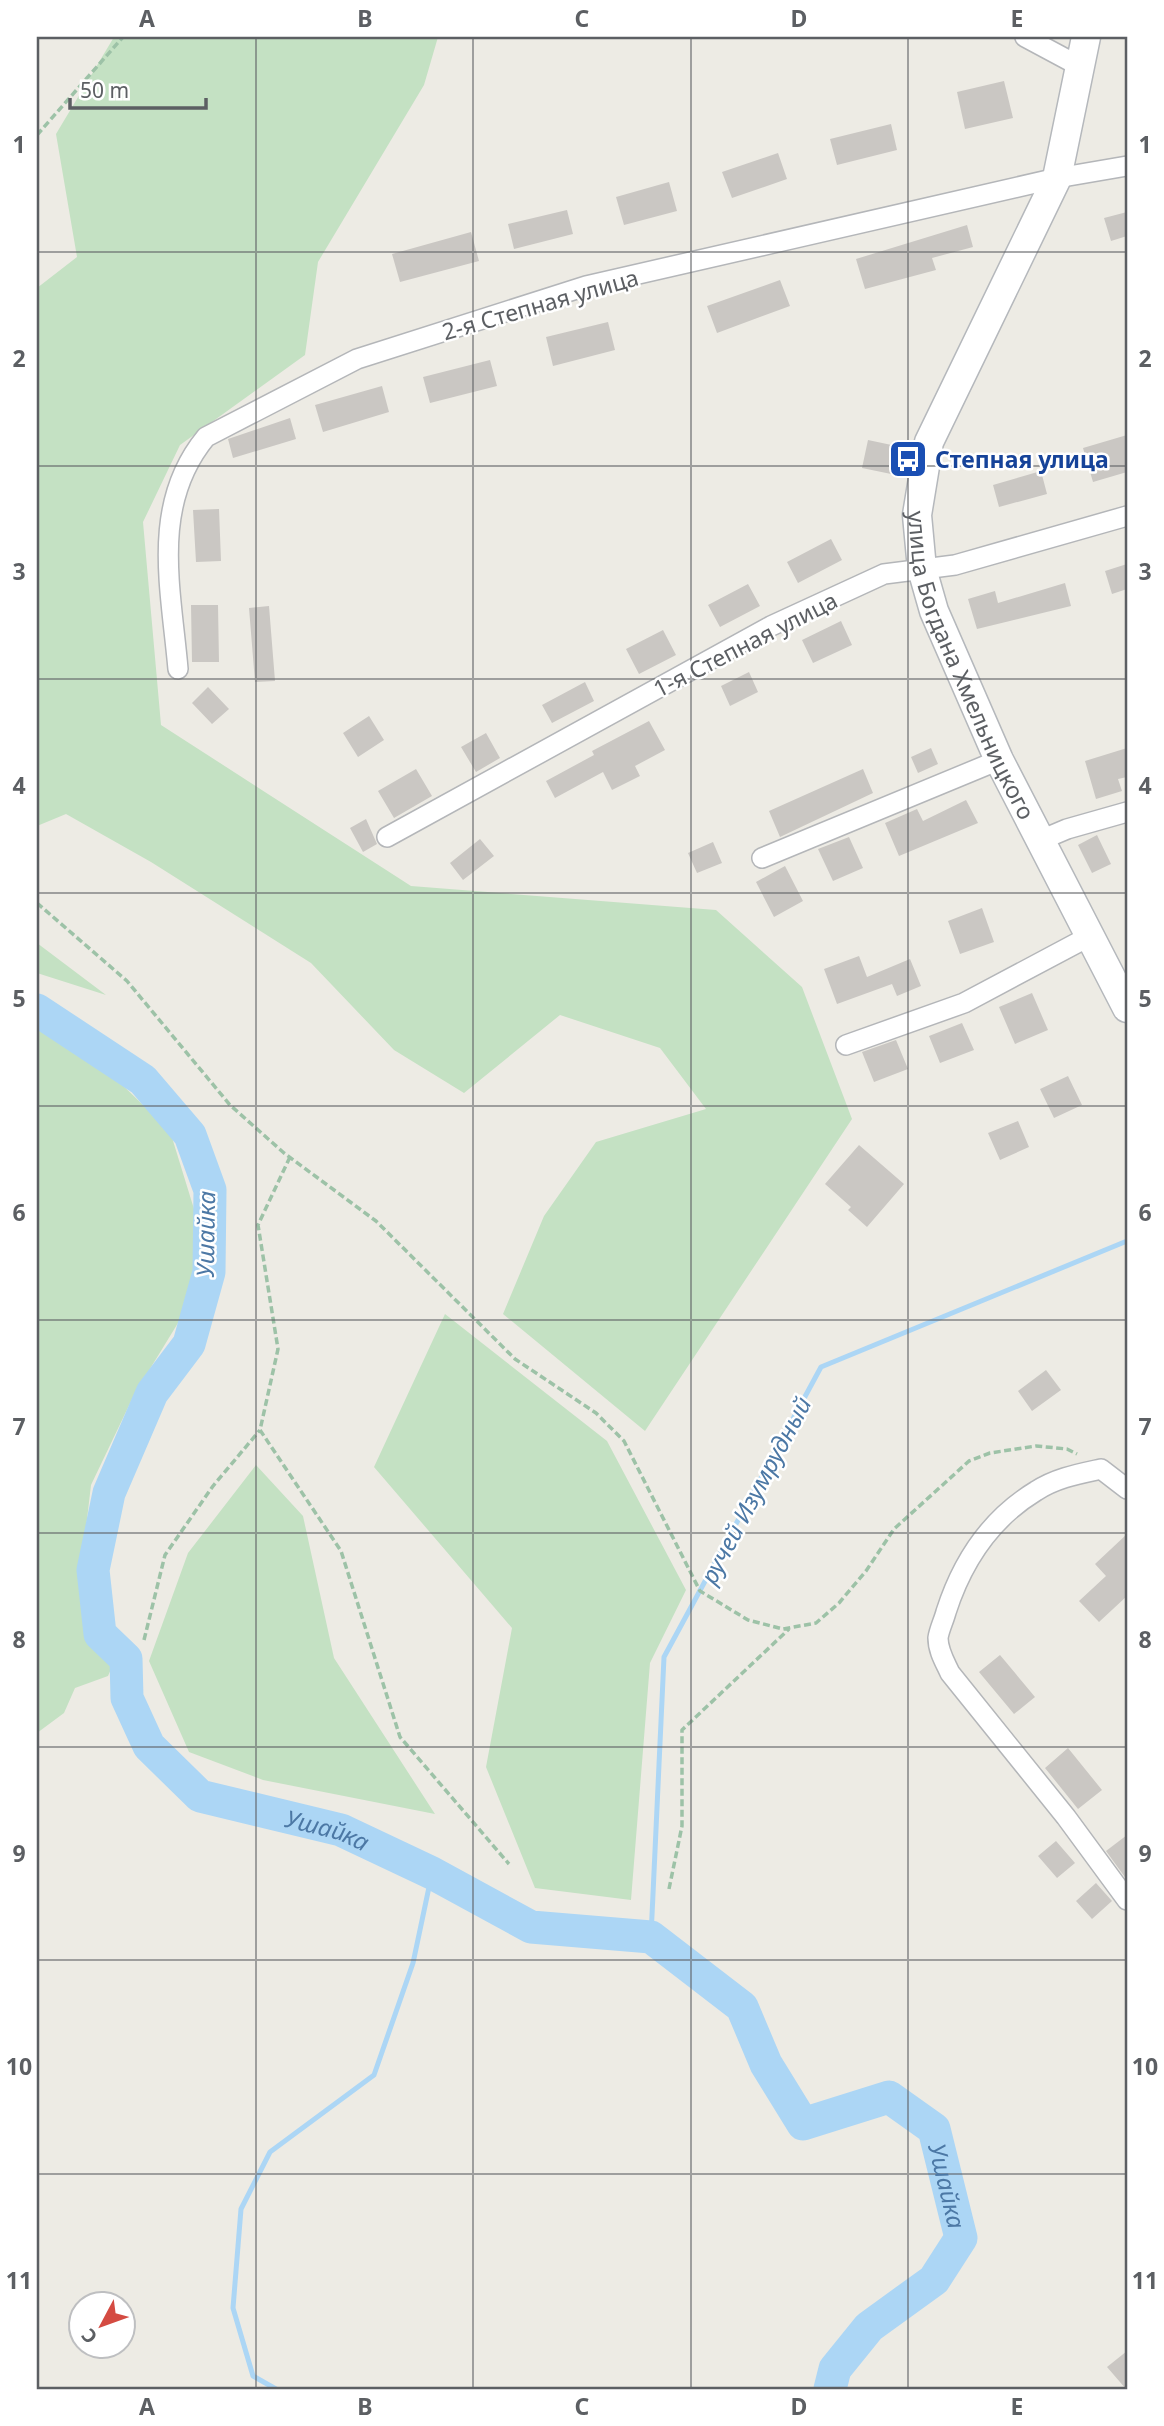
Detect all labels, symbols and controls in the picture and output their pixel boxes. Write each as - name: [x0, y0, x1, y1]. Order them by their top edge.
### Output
- text: A: [139, 2, 155, 34]
- text: B: [357, 2, 373, 34]
- text: C: [575, 2, 590, 34]
- text: D: [791, 2, 807, 34]
- text: E: [1011, 2, 1023, 34]
- scale bar: [70, 66, 206, 110]
- text: 50 m: [80, 76, 129, 104]
- text: 1: [12, 128, 26, 160]
- text: 1: [1138, 128, 1152, 160]
- street label: 2-я Степная улица: [438, 261, 642, 347]
- text: 2: [12, 342, 26, 374]
- text: 2: [1138, 342, 1152, 374]
- bus stop icon: Степная улица: [887, 438, 929, 480]
- place label: Степная улица: [935, 443, 1109, 475]
- street label: улица Богдана Хмельницкого: [901, 510, 1043, 825]
- text: 3: [12, 555, 26, 587]
- text: 3: [1138, 555, 1152, 587]
- street label: 1-я Степная улица: [647, 584, 843, 704]
- text: 4: [12, 769, 26, 801]
- text: 4: [1138, 769, 1152, 801]
- text: 5: [12, 982, 26, 1014]
- text: 5: [1138, 982, 1152, 1014]
- water label: Ушайка: [188, 1190, 222, 1278]
- text: 6: [12, 1196, 26, 1228]
- text: 6: [1138, 1196, 1152, 1228]
- water label: ручей Изумрудный: [691, 1390, 818, 1590]
- text: 7: [12, 1410, 26, 1442]
- text: 7: [1138, 1410, 1152, 1442]
- text: 8: [12, 1623, 26, 1655]
- text: 8: [1138, 1623, 1152, 1655]
- water label: Ушайка: [282, 1801, 376, 1858]
- text: 9: [12, 1837, 26, 1869]
- text: 9: [1138, 1837, 1152, 1869]
- text: 10: [6, 2050, 32, 2082]
- text: 10: [1132, 2050, 1158, 2082]
- water label: Ушайка: [922, 2140, 975, 2232]
- text: 11: [6, 2264, 32, 2296]
- text: 11: [1132, 2264, 1158, 2296]
- north arrow: [66, 2290, 136, 2360]
- text: С: [75, 2323, 103, 2349]
- text: A: [139, 2390, 155, 2422]
- text: B: [357, 2390, 373, 2422]
- text: C: [575, 2390, 590, 2422]
- text: D: [791, 2390, 807, 2422]
- text: E: [1011, 2390, 1023, 2422]

